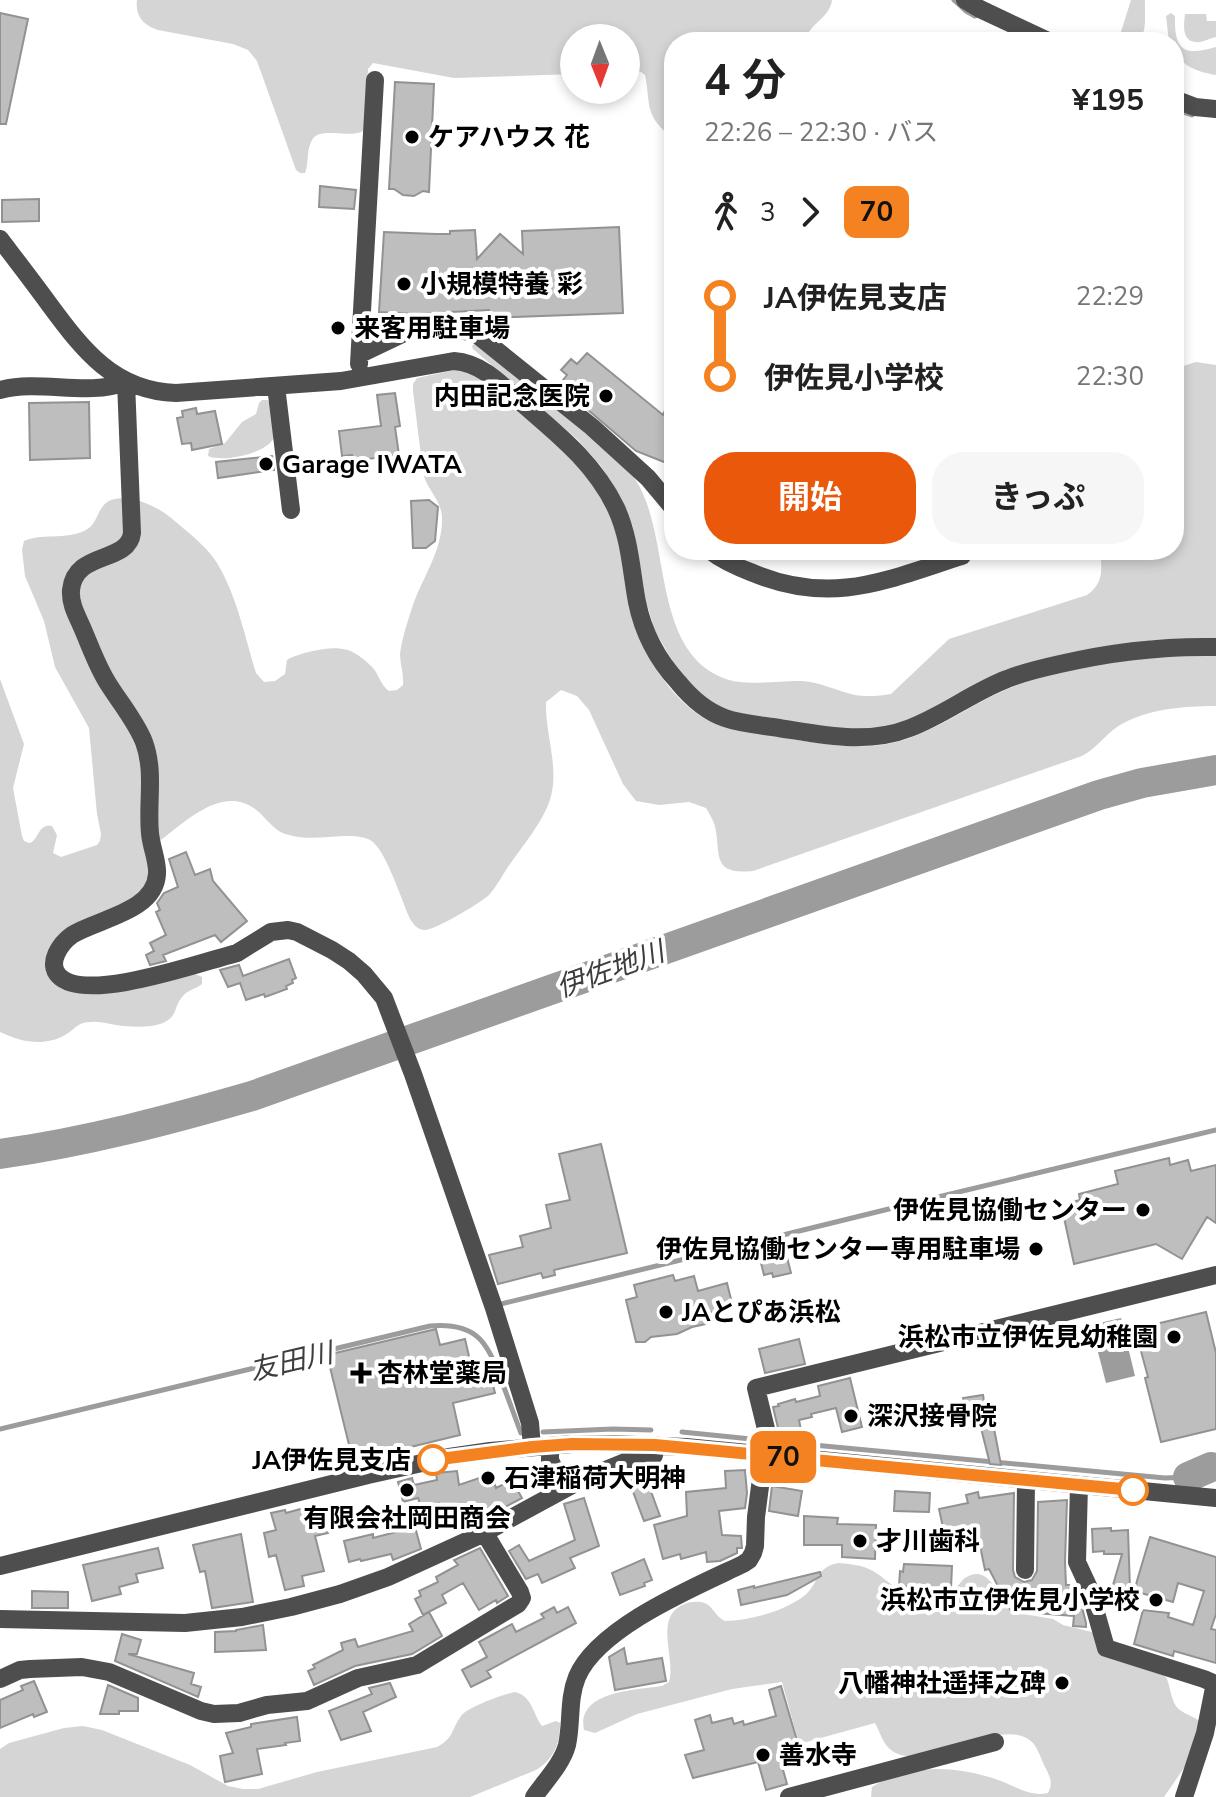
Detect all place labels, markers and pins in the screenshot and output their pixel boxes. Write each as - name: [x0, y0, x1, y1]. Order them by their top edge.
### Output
- place label: ケアハウス 花: [428, 120, 590, 155]
- marker: ケアハウス 花: [403, 128, 421, 146]
- place label: 小規模特養 彩: [420, 267, 583, 302]
- marker: 小規模特養 彩: [395, 275, 413, 293]
- place label: 来客用駐車場: [354, 311, 510, 346]
- marker: 来客用駐車場: [329, 319, 347, 337]
- place label: 内田記念医院: [434, 379, 590, 414]
- marker: 内田記念医院: [597, 387, 615, 405]
- place label: Garage IWATA: [282, 447, 463, 482]
- marker: Garage IWATA: [257, 455, 275, 473]
- place label: 伊佐見協働センター: [893, 1193, 1127, 1228]
- marker: 伊佐見協働センター: [1134, 1201, 1152, 1219]
- place label: 伊佐見協働センター専用駐車場: [656, 1232, 1020, 1267]
- marker: 伊佐見協働センター専用駐車場: [1027, 1240, 1045, 1258]
- place label: JAとぴあ浜松: [681, 1295, 841, 1330]
- marker: JAとぴあ浜松: [657, 1303, 675, 1321]
- place label: 浜松市立伊佐見幼稚園: [898, 1320, 1158, 1355]
- marker: 浜松市立伊佐見幼稚園: [1165, 1328, 1183, 1346]
- place label: 杏林堂薬局: [377, 1356, 507, 1391]
- marker: 杏林堂薬局: [352, 1364, 370, 1382]
- place label: 深沢接骨院: [867, 1399, 997, 1434]
- marker: 深沢接骨院: [842, 1407, 860, 1425]
- place label: JA伊佐見支店: [251, 1443, 411, 1478]
- marker: JA伊佐見支店: [418, 1445, 448, 1475]
- place label: 石津稲荷大明神: [504, 1461, 686, 1496]
- marker: 石津稲荷大明神: [479, 1469, 497, 1487]
- unlabelled marker: [1118, 1475, 1148, 1505]
- marker: 有限会社岡田商会: [398, 1481, 416, 1499]
- place label: 有限会社岡田商会: [303, 1501, 511, 1536]
- place label: 才川歯科: [876, 1524, 980, 1559]
- marker: 才川歯科: [851, 1532, 869, 1550]
- place label: 浜松市立伊佐見小学校: [880, 1583, 1140, 1618]
- marker: 浜松市立伊佐見小学校: [1147, 1591, 1165, 1609]
- place label: 八幡神社遥拝之碑: [838, 1666, 1046, 1701]
- marker: 八幡神社遥拝之碑: [1053, 1674, 1071, 1692]
- place label: 善水寺: [779, 1738, 857, 1773]
- marker: 善水寺: [754, 1746, 772, 1764]

